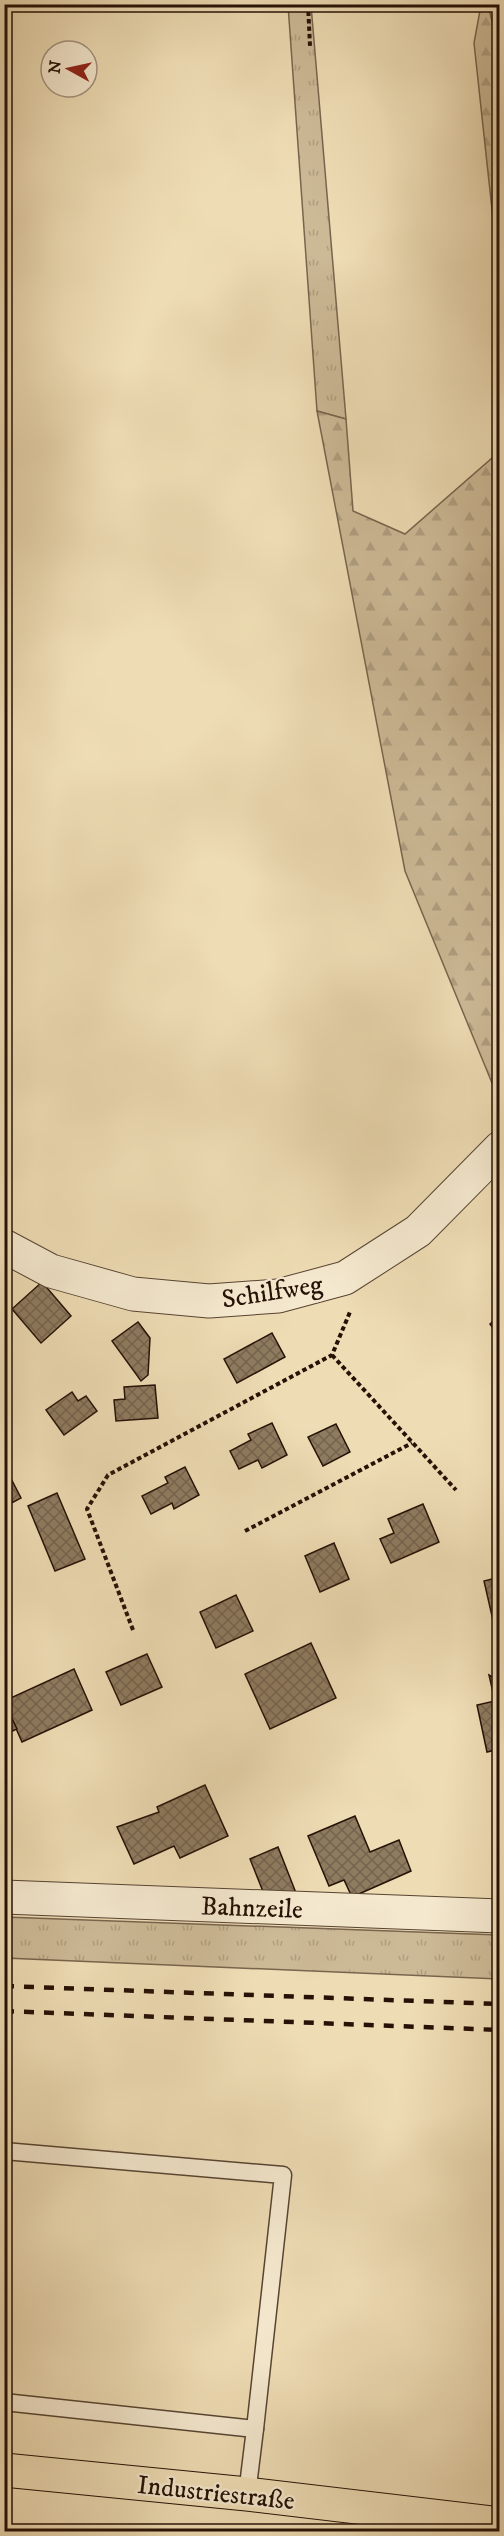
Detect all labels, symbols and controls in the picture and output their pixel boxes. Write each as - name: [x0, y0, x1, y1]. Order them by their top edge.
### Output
- north arrow: [39, 39, 99, 99]
- text: N: [44, 59, 66, 75]
- street label: Schilfweg: [220, 1268, 325, 1317]
- street label: Bahnzeile: [200, 1890, 303, 1927]
- street label: Industriestraße: [135, 2469, 296, 2518]

